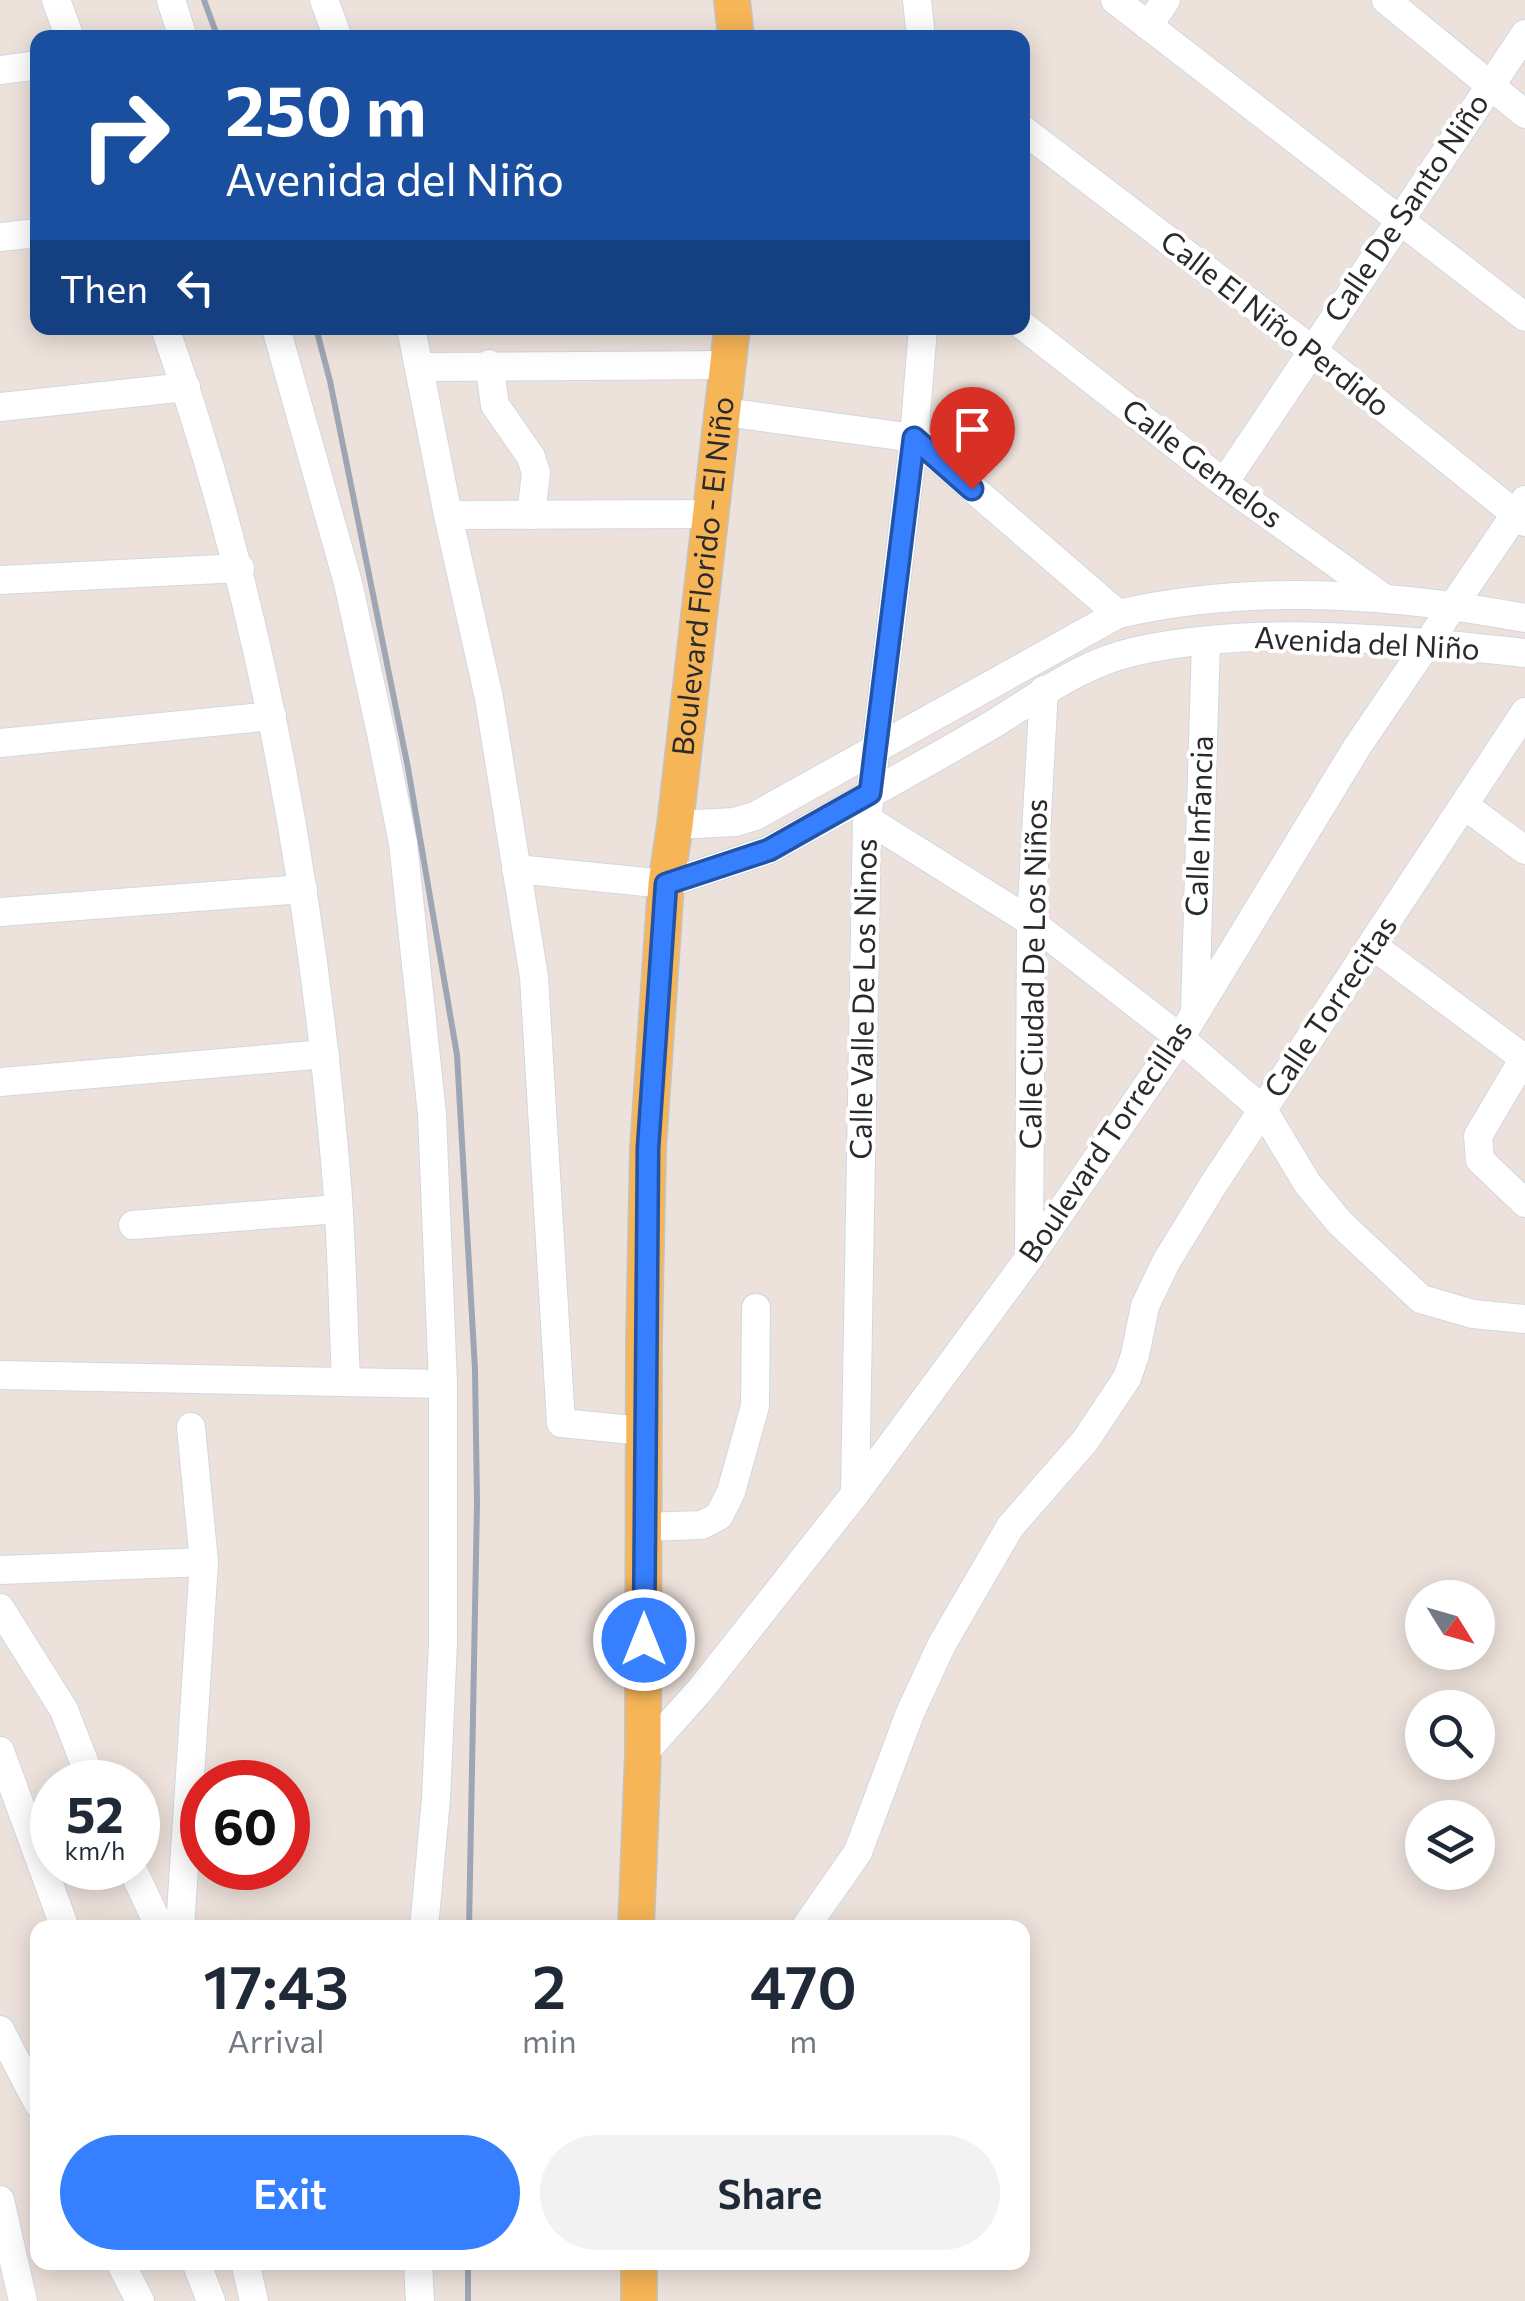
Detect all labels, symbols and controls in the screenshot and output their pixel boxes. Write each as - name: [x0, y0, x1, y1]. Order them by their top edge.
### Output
- text: 250 m: [225, 65, 427, 150]
- icon: right: [60, 70, 190, 200]
- street label: Calle De Santo Niño: [1315, 85, 1495, 328]
- text: Avenida del Niño: [225, 150, 564, 205]
- street label: Calle El Niño Perdido: [1154, 221, 1399, 423]
- icon: left: [168, 260, 223, 315]
- text: Then: [60, 264, 148, 311]
- pin: [930, 387, 1015, 490]
- street label: Calle Gemelos: [1116, 390, 1291, 534]
- street label: Boulevard Florido - El Niño: [662, 394, 740, 757]
- icon: arrive: [945, 402, 1000, 457]
- street label: Avenida del Niño: [1253, 617, 1481, 666]
- street label: Calle Infancia: [1176, 735, 1219, 917]
- street label: Calle Ciudad De Los Niños: [1010, 798, 1053, 1150]
- street label: Calle Valle De Los Ninos: [840, 838, 883, 1160]
- street label: Calle Torrecitas: [1254, 908, 1403, 1104]
- street label: Boulevard Torrecillas: [1009, 1013, 1199, 1269]
- north arrow: [1405, 1580, 1495, 1670]
- map controls: [1405, 1580, 1495, 1890]
- position arrow: [592, 1588, 696, 1692]
- button: search: [1405, 1690, 1495, 1780]
- speed limit sign: 60: [180, 1760, 310, 1890]
- text: 52: [66, 1782, 124, 1843]
- button: layers: [1405, 1800, 1495, 1890]
- text: km/h: [65, 1835, 125, 1865]
- text: 17:43: [203, 1948, 349, 2021]
- text: 2: [532, 1948, 566, 2021]
- text: 470: [750, 1948, 857, 2021]
- text: Arrival: [228, 2020, 324, 2060]
- text: min: [522, 2020, 577, 2060]
- text: m: [789, 2020, 817, 2060]
- button: Exit: [60, 2135, 520, 2250]
- button: Share: [540, 2135, 1000, 2250]

